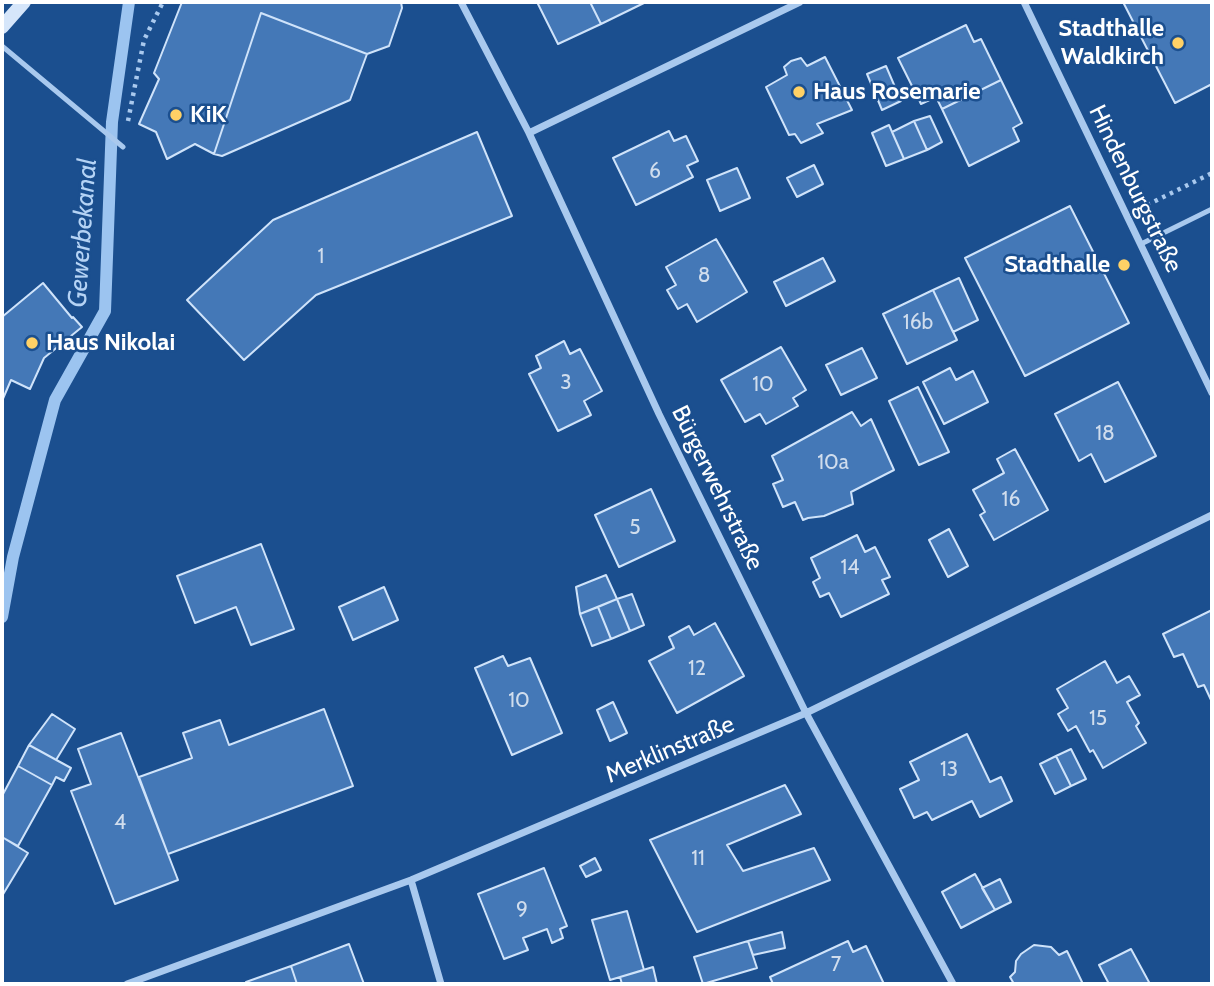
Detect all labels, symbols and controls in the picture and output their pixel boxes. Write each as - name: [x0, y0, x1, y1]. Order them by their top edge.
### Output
- place label: Stadthalle Waldkirch: [1058, 15, 1164, 71]
- marker: Stadthalle Waldkirch: [1170, 35, 1186, 51]
- place label: Haus Rosemarie: [813, 78, 981, 106]
- marker: Haus Rosemarie: [791, 84, 807, 100]
- place label: KiK: [190, 101, 226, 129]
- street label: Hindenburgstraße: [1082, 101, 1188, 277]
- marker: KiK: [168, 107, 184, 123]
- water label: Gewerbekanal: [62, 158, 104, 308]
- house number: 6: [649, 159, 661, 185]
- house number: 1: [318, 244, 324, 270]
- place label: Stadthalle: [1004, 251, 1110, 279]
- marker: Stadthalle: [1116, 257, 1132, 273]
- house number: 8: [698, 263, 710, 289]
- house number: 16b: [903, 310, 933, 336]
- place label: Haus Nikolai: [46, 329, 175, 357]
- marker: Haus Nikolai: [24, 335, 40, 351]
- house number: 3: [560, 370, 572, 396]
- house number: 10: [752, 372, 774, 398]
- street label: Bürgerwehrstraße: [665, 401, 769, 575]
- house number: 18: [1095, 421, 1115, 447]
- house number: 10a: [817, 450, 849, 476]
- house number: 16: [1002, 487, 1020, 513]
- house number: 5: [629, 515, 641, 541]
- house number: 14: [841, 555, 859, 581]
- house number: 12: [688, 656, 706, 682]
- house number: 10: [508, 688, 530, 714]
- house number: 15: [1089, 706, 1107, 732]
- street label: Merklinstraße: [601, 710, 739, 790]
- house number: 13: [940, 757, 958, 783]
- house number: 4: [114, 810, 126, 836]
- house number: 11: [691, 846, 705, 872]
- house number: 9: [516, 897, 528, 923]
- house number: 7: [831, 952, 841, 978]

